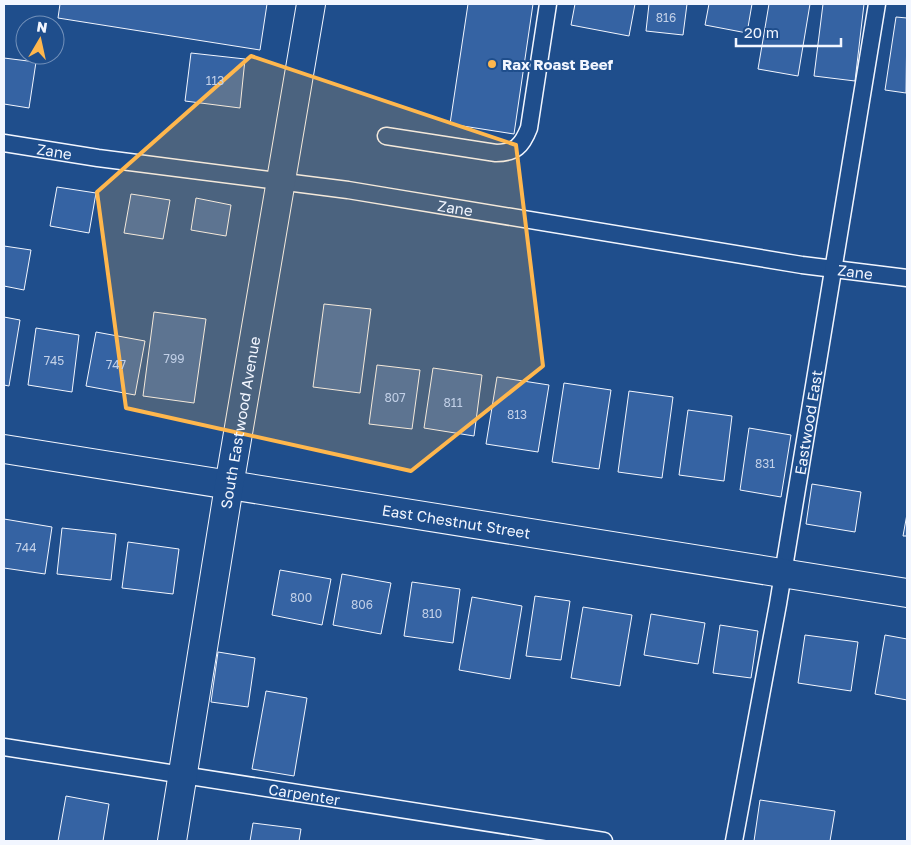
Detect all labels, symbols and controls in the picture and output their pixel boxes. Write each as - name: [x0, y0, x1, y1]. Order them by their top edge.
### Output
- house number: 816: [656, 10, 676, 25]
- north arrow: [15, 15, 65, 65]
- scale bar: [736, 15, 841, 47]
- text: N: [36, 17, 49, 36]
- text: 20 m: [744, 23, 779, 41]
- place label: Rax Roast Beef: [502, 55, 614, 73]
- marker: Rax Roast Beef: [486, 58, 498, 70]
- house number: 113: [206, 73, 224, 88]
- street label: Zane: [35, 139, 74, 163]
- street label: Zane: [436, 196, 475, 220]
- street label: Zane: [837, 260, 874, 283]
- street label: South Eastwood Avenue: [217, 335, 263, 510]
- house number: 799: [164, 351, 184, 366]
- house number: 745: [44, 353, 64, 368]
- house number: 747: [106, 357, 126, 372]
- street label: Eastwood East: [790, 369, 825, 476]
- house number: 807: [384, 390, 406, 405]
- house number: 811: [444, 395, 463, 410]
- house number: 813: [507, 407, 527, 422]
- house number: 831: [755, 456, 775, 471]
- street label: East Chestnut Street: [381, 500, 532, 542]
- house number: 744: [15, 540, 37, 555]
- house number: 800: [290, 590, 312, 605]
- house number: 806: [351, 597, 373, 612]
- house number: 810: [422, 606, 442, 621]
- street label: Carpenter: [267, 780, 342, 809]

